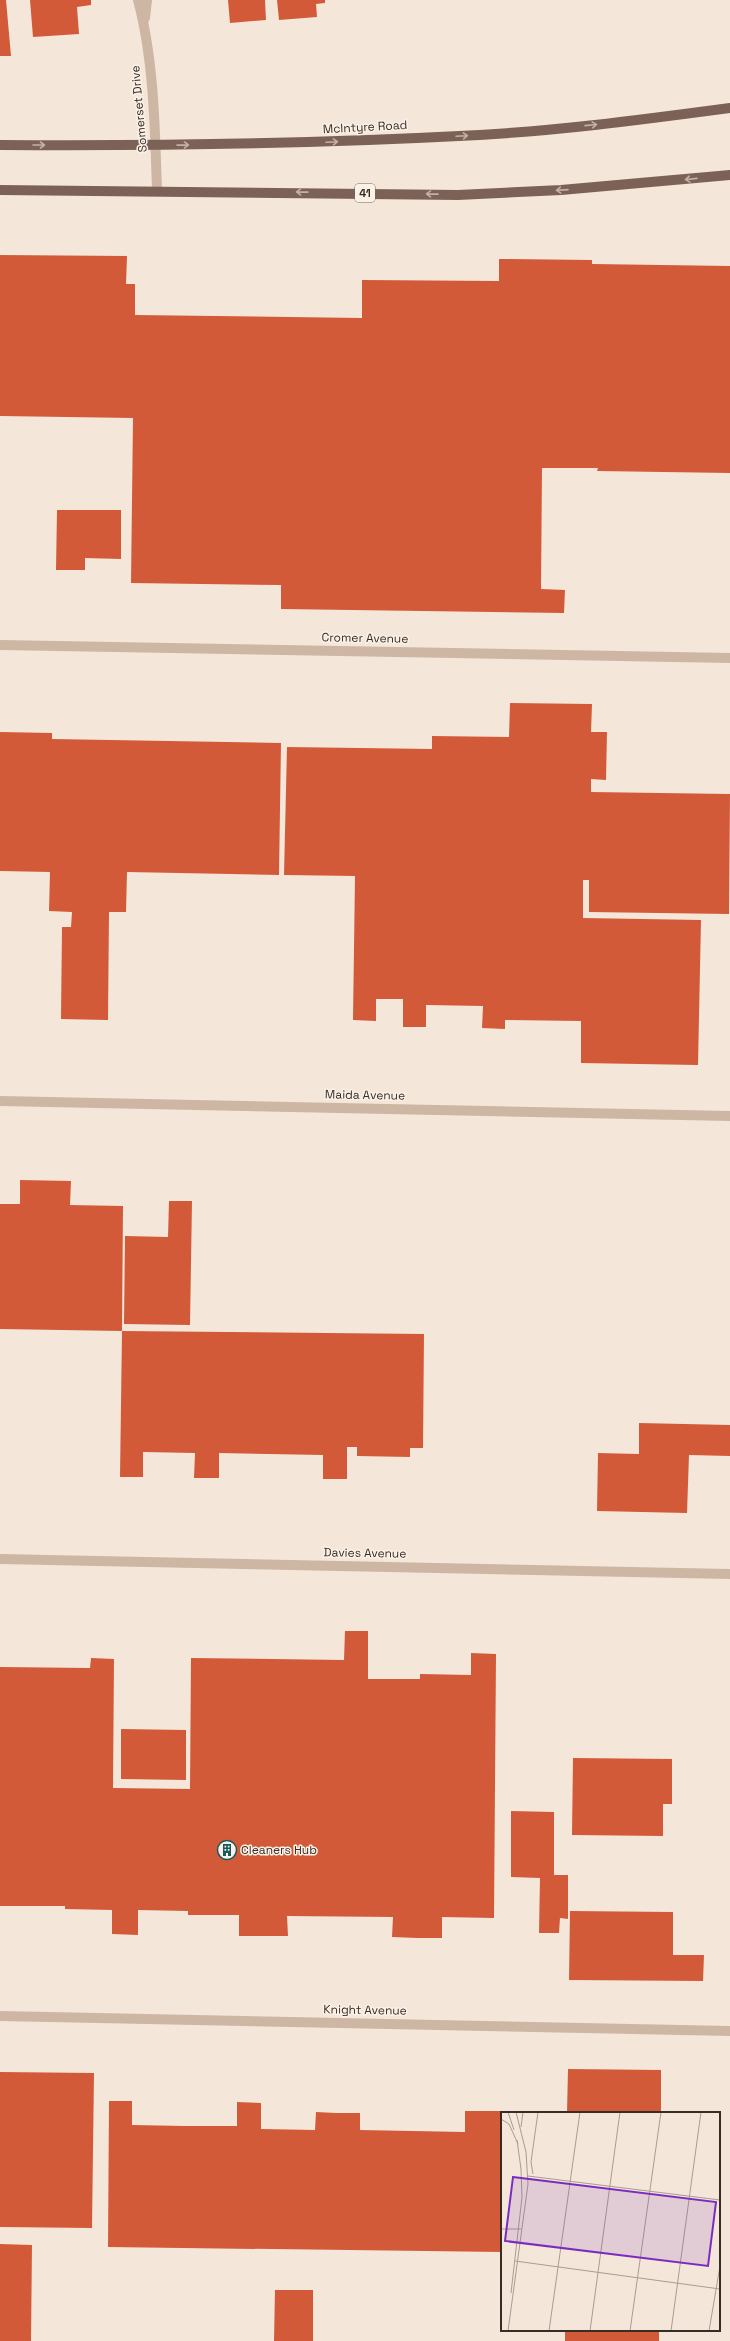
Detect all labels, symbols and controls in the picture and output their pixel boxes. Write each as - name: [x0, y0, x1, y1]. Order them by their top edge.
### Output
- street label: Somerset Drive: [127, 65, 151, 153]
- street label: McIntyre Road: [322, 117, 408, 137]
- one-way arrow: [584, 121, 597, 128]
- one-way arrow: [455, 132, 468, 139]
- one-way arrow: [325, 138, 338, 145]
- one-way arrow: [32, 141, 45, 149]
- one-way arrow: [176, 142, 189, 149]
- one-way arrow: [685, 176, 698, 183]
- road number: 41: [355, 184, 375, 202]
- one-way arrow: [556, 186, 569, 193]
- one-way arrow: [296, 188, 309, 195]
- one-way arrow: [426, 190, 439, 198]
- street label: Cromer Avenue: [322, 629, 408, 647]
- street label: Maida Avenue: [325, 1086, 405, 1104]
- street label: Davies Avenue: [324, 1544, 406, 1562]
- building icon: Cleaners Hub: [216, 1839, 238, 1861]
- place label: Cleaners Hub: [241, 1842, 317, 1858]
- street label: Knight Avenue: [323, 2001, 407, 2019]
- inset map: [501, 2112, 720, 2331]

